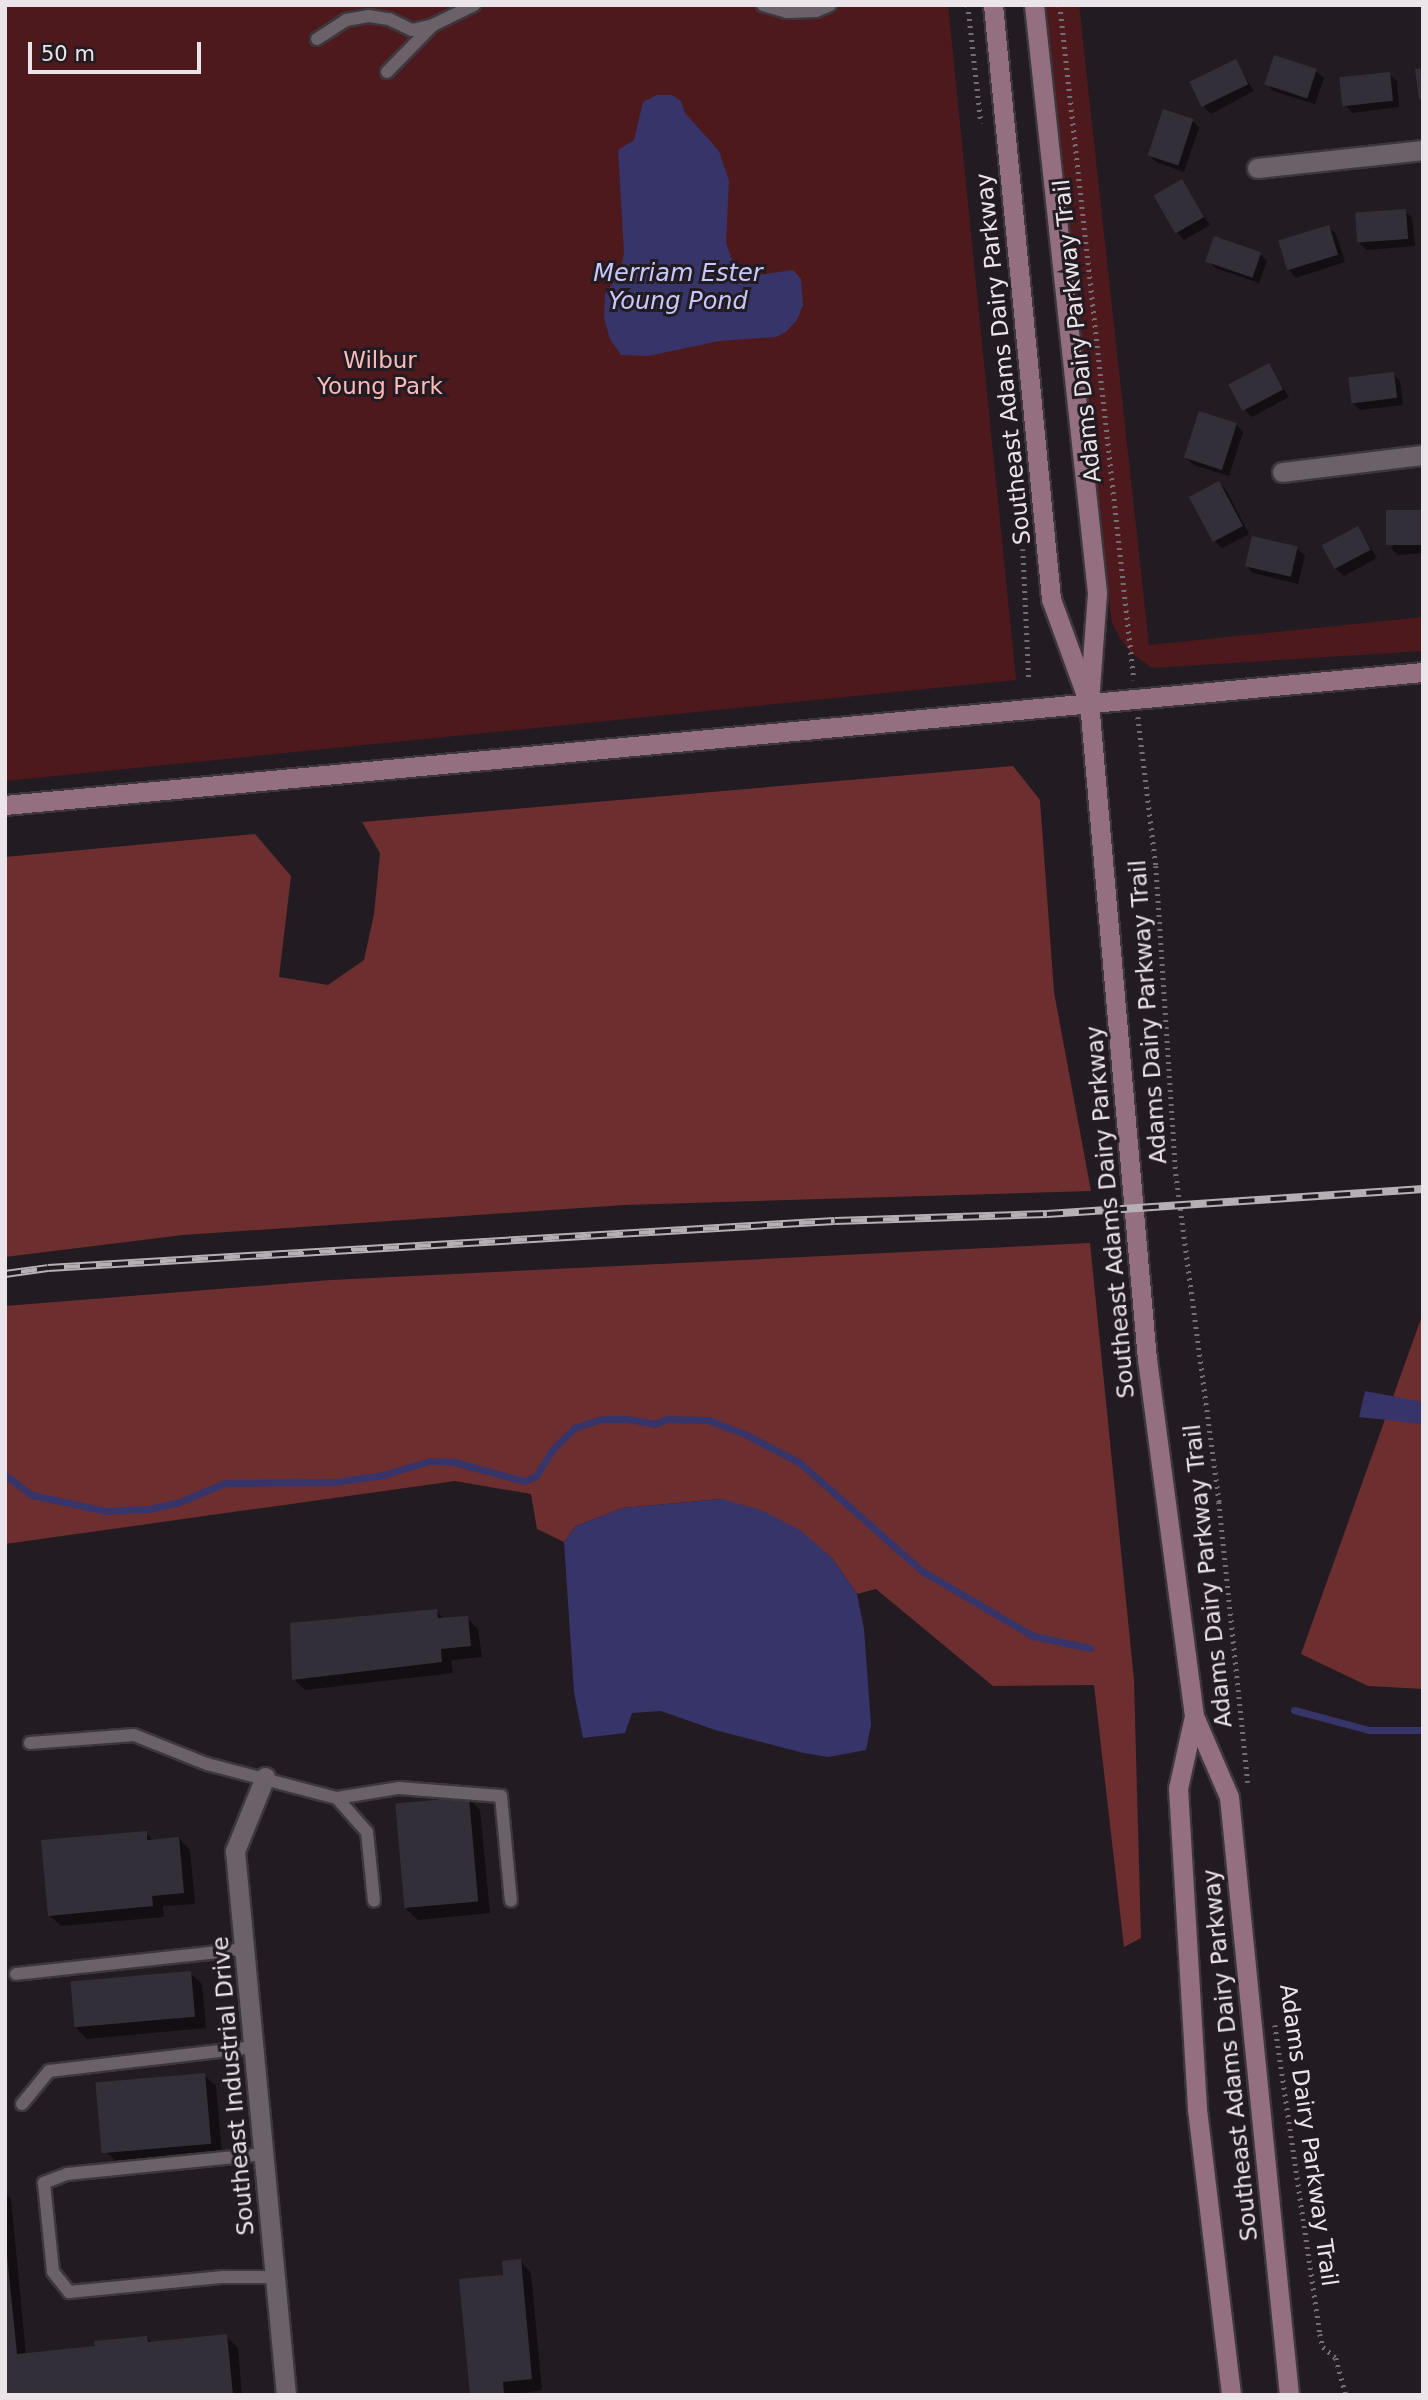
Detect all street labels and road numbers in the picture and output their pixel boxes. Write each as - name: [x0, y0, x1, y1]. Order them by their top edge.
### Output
- street label: Southeast Adams Dairy Parkway: [970, 172, 1036, 546]
- street label: Adams Dairy Parkway Trail: [1047, 178, 1107, 484]
- street label: Adams Dairy Parkway Trail: [1124, 859, 1172, 1165]
- street label: Southeast Adams Dairy Parkway: [1080, 1025, 1140, 1399]
- street label: Adams Dairy Parkway Trail: [1178, 1423, 1238, 1729]
- street label: Southeast Adams Dairy Parkway: [1197, 1868, 1263, 2242]
- street label: Southeast Industrial Drive: [206, 1935, 260, 2237]
- street label: Adams Dairy Parkway Trail: [1274, 1982, 1344, 2288]

